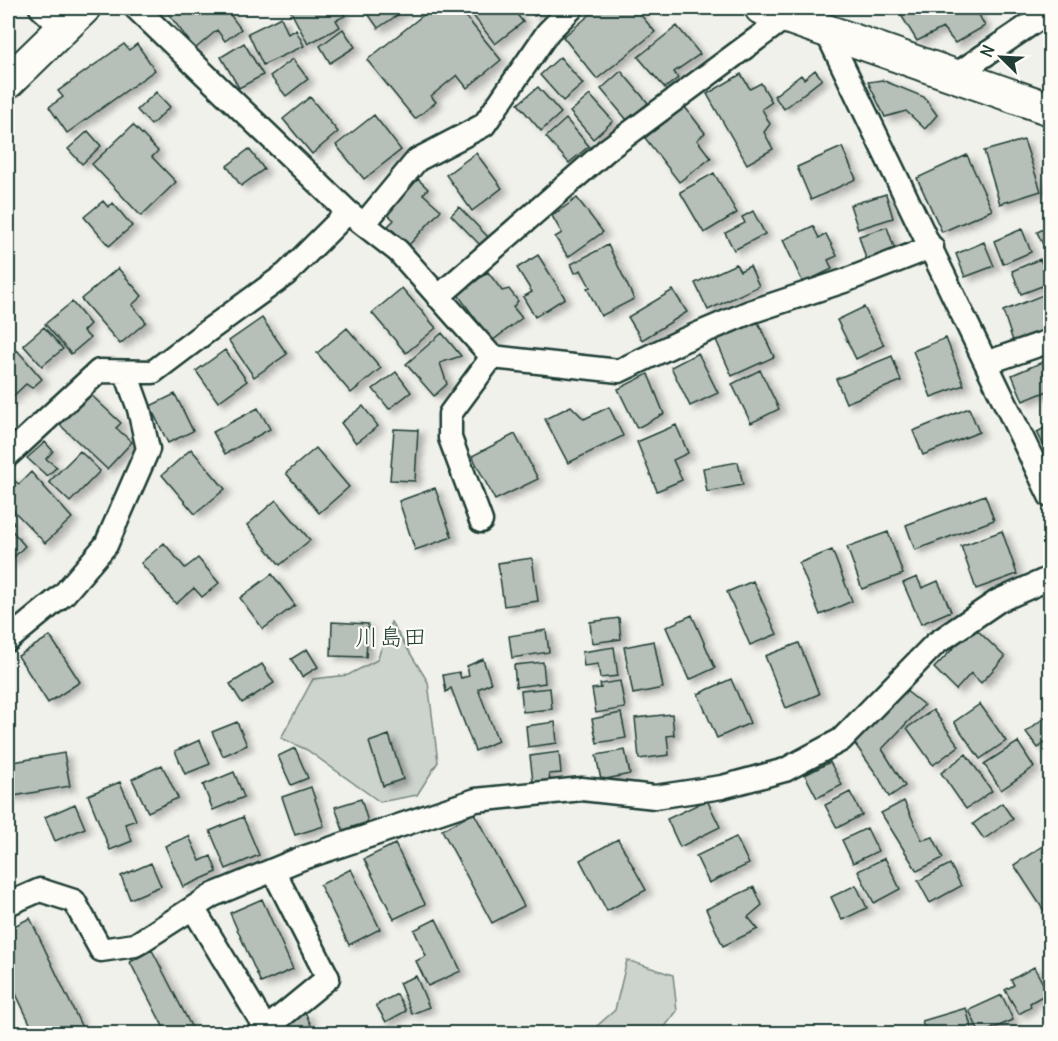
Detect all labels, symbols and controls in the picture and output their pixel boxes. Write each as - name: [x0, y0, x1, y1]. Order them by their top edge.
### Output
- north arrow: [971, 27, 1031, 87]
- text: N: [976, 42, 999, 60]
- district label: 川島田: [355, 621, 427, 651]

